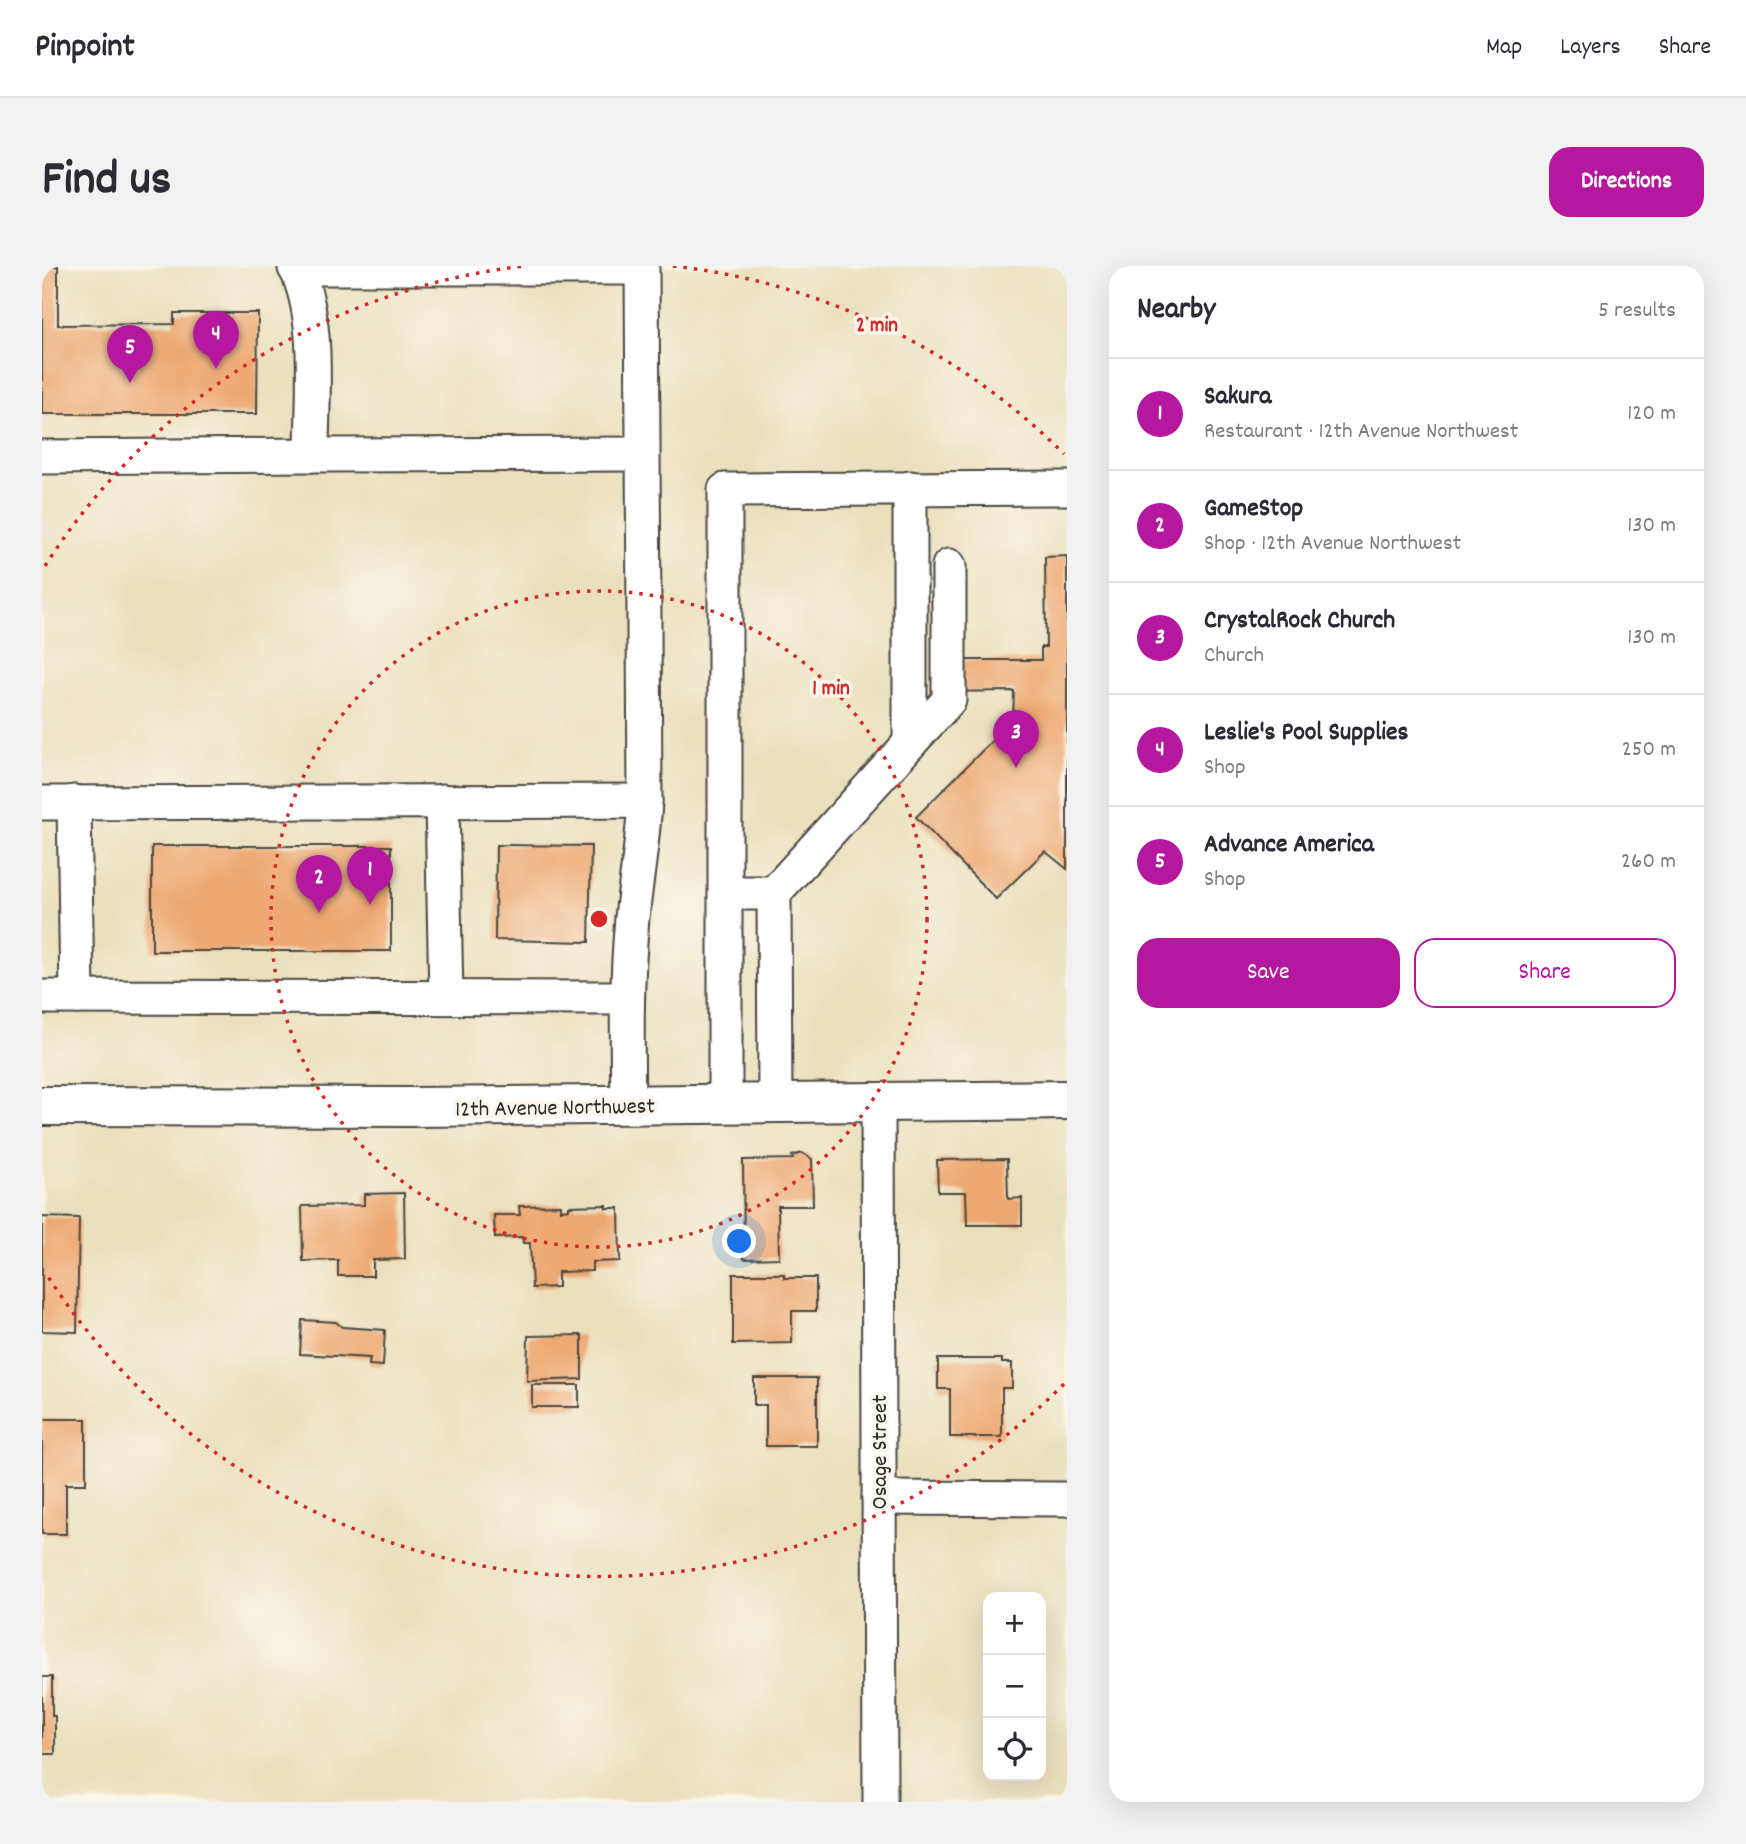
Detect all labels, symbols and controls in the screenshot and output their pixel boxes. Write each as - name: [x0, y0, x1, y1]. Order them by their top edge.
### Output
- text: Pinpoint: [35, 25, 135, 72]
- text: Map: [1486, 31, 1522, 65]
- text: Layers: [1560, 31, 1621, 65]
- text: Share: [1659, 31, 1711, 65]
- text: Find us: [42, 147, 171, 217]
- button: Directions: [1549, 147, 1704, 217]
- text: Nearby: [1137, 290, 1215, 333]
- text: 5 results: [1598, 295, 1676, 328]
- pin: 4: [193, 311, 239, 369]
- text: 2 min: [856, 312, 898, 342]
- pin: 5: [107, 325, 153, 383]
- text: Sakura: [1204, 379, 1271, 416]
- text: 1: [1157, 398, 1163, 431]
- text: 120 m: [1627, 398, 1676, 431]
- text: Restaurant · 12th Avenue Northwest: [1204, 416, 1518, 449]
- text: GameStop: [1204, 491, 1303, 528]
- text: 2: [1155, 510, 1165, 543]
- text: 130 m: [1627, 510, 1676, 543]
- text: Shop · 12th Avenue Northwest: [1204, 528, 1461, 561]
- text: CrystalRock Church: [1204, 603, 1395, 640]
- text: 3: [1155, 622, 1165, 655]
- text: 130 m: [1627, 622, 1676, 655]
- text: Church: [1204, 640, 1264, 673]
- text: 1 min: [812, 675, 850, 705]
- pin: 3: [993, 710, 1039, 768]
- text: Leslie's Pool Supplies: [1204, 715, 1409, 752]
- text: 4: [1155, 734, 1165, 767]
- text: 250 m: [1622, 734, 1676, 767]
- text: Shop: [1204, 752, 1246, 785]
- text: Advance America: [1204, 827, 1374, 864]
- text: 5: [1155, 846, 1165, 879]
- text: 260 m: [1621, 846, 1676, 879]
- pin: 1: [347, 847, 393, 905]
- pin: 2: [296, 855, 342, 913]
- text: Shop: [1204, 864, 1246, 897]
- centre of rings: [587, 907, 611, 931]
- button: Save: [1137, 938, 1400, 1008]
- button: Share: [1414, 938, 1676, 1008]
- street label: 12th Avenue Northwest: [455, 1091, 655, 1128]
- your location: [722, 1224, 756, 1258]
- street label: Osage Street: [865, 1394, 898, 1510]
- map controls: [983, 1592, 1046, 1781]
- button: +: [983, 1592, 1046, 1655]
- button: −: [983, 1655, 1046, 1718]
- button: locate: [983, 1718, 1046, 1781]

